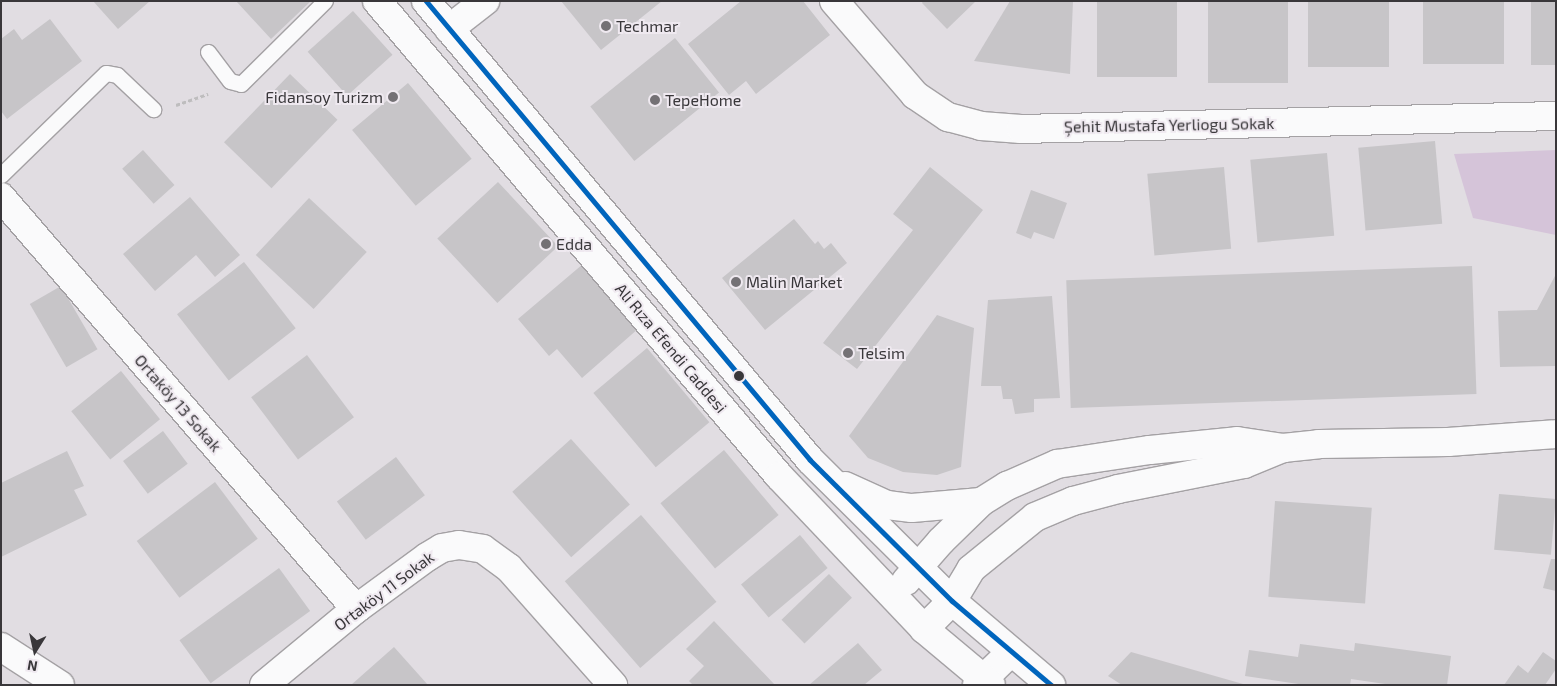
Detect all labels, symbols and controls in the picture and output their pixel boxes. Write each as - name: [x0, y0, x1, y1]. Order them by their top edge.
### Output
- place label: Techmar: [616, 16, 678, 36]
- marker: Techmar: [600, 20, 612, 32]
- place label: Fidansoy Turizm: [264, 87, 383, 107]
- place label: TepeHome: [665, 90, 741, 110]
- marker: Fidansoy Turizm: [387, 91, 399, 103]
- marker: TepeHome: [649, 94, 661, 106]
- street label: Şehit Mustafa Yerliogu Sokak: [1063, 114, 1275, 136]
- place label: Edda: [556, 234, 592, 254]
- marker: Edda: [540, 238, 552, 250]
- place label: Malin Market: [746, 272, 842, 292]
- marker: Malin Market: [730, 276, 742, 288]
- street label: Ali Rıza Efendi Caddesi: [611, 279, 731, 417]
- place label: Telsim: [858, 343, 905, 363]
- marker: Telsim: [842, 347, 854, 359]
- street label: Ortaköy 13 Sokak: [130, 350, 226, 456]
- unlabelled marker: [734, 371, 744, 381]
- street label: Ortaköy 11 Sokak: [330, 547, 438, 635]
- north arrow: [10, 626, 60, 676]
- text: N: [26, 657, 39, 676]

